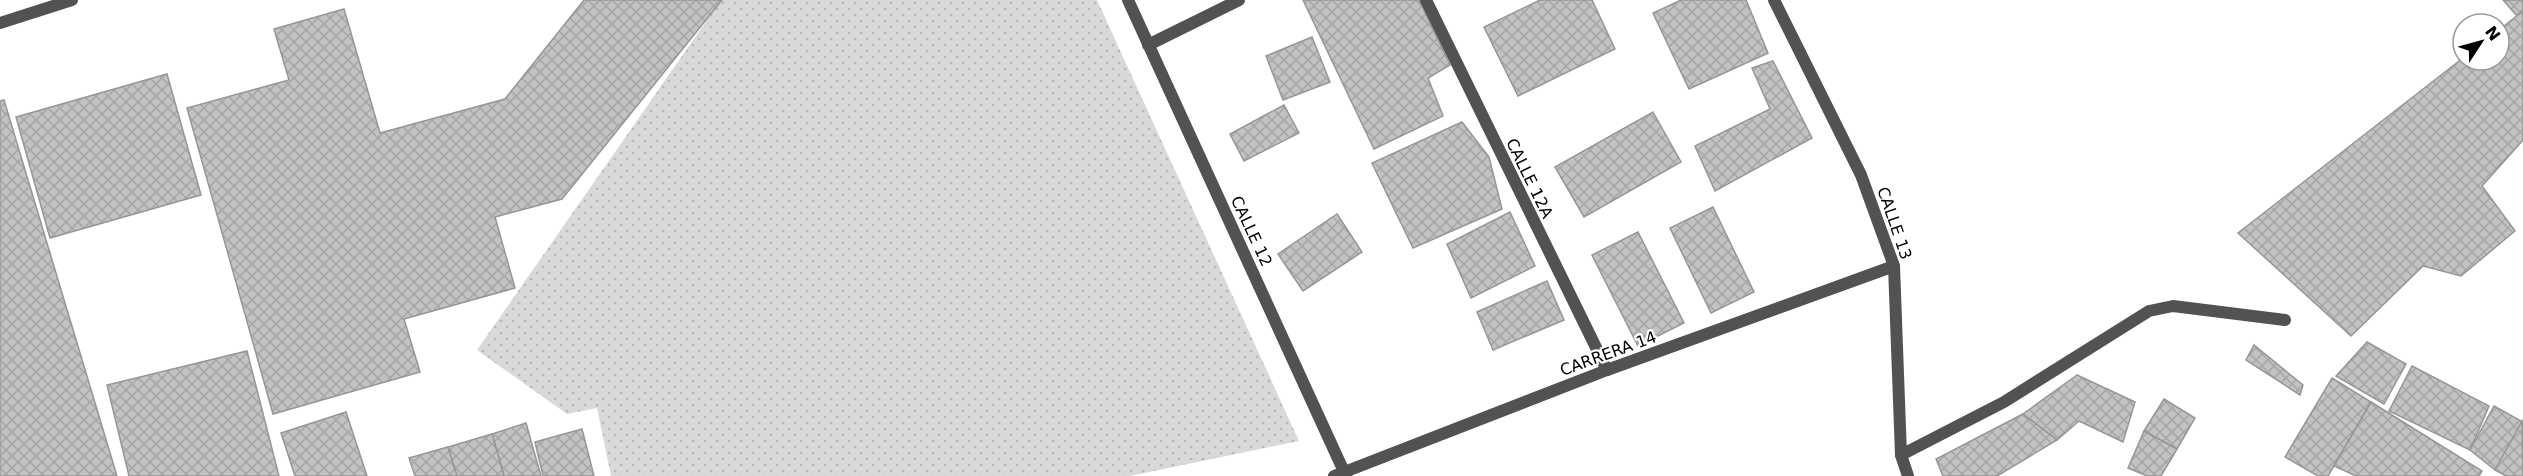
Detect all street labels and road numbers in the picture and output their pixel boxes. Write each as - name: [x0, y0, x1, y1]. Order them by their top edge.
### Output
- street label: CALLE 12A: [1502, 135, 1557, 221]
- street label: CALLE 13: [1873, 184, 1916, 262]
- street label: CALLE 12: [1227, 193, 1276, 269]
- street label: CARRERA 14: [1557, 327, 1659, 380]

